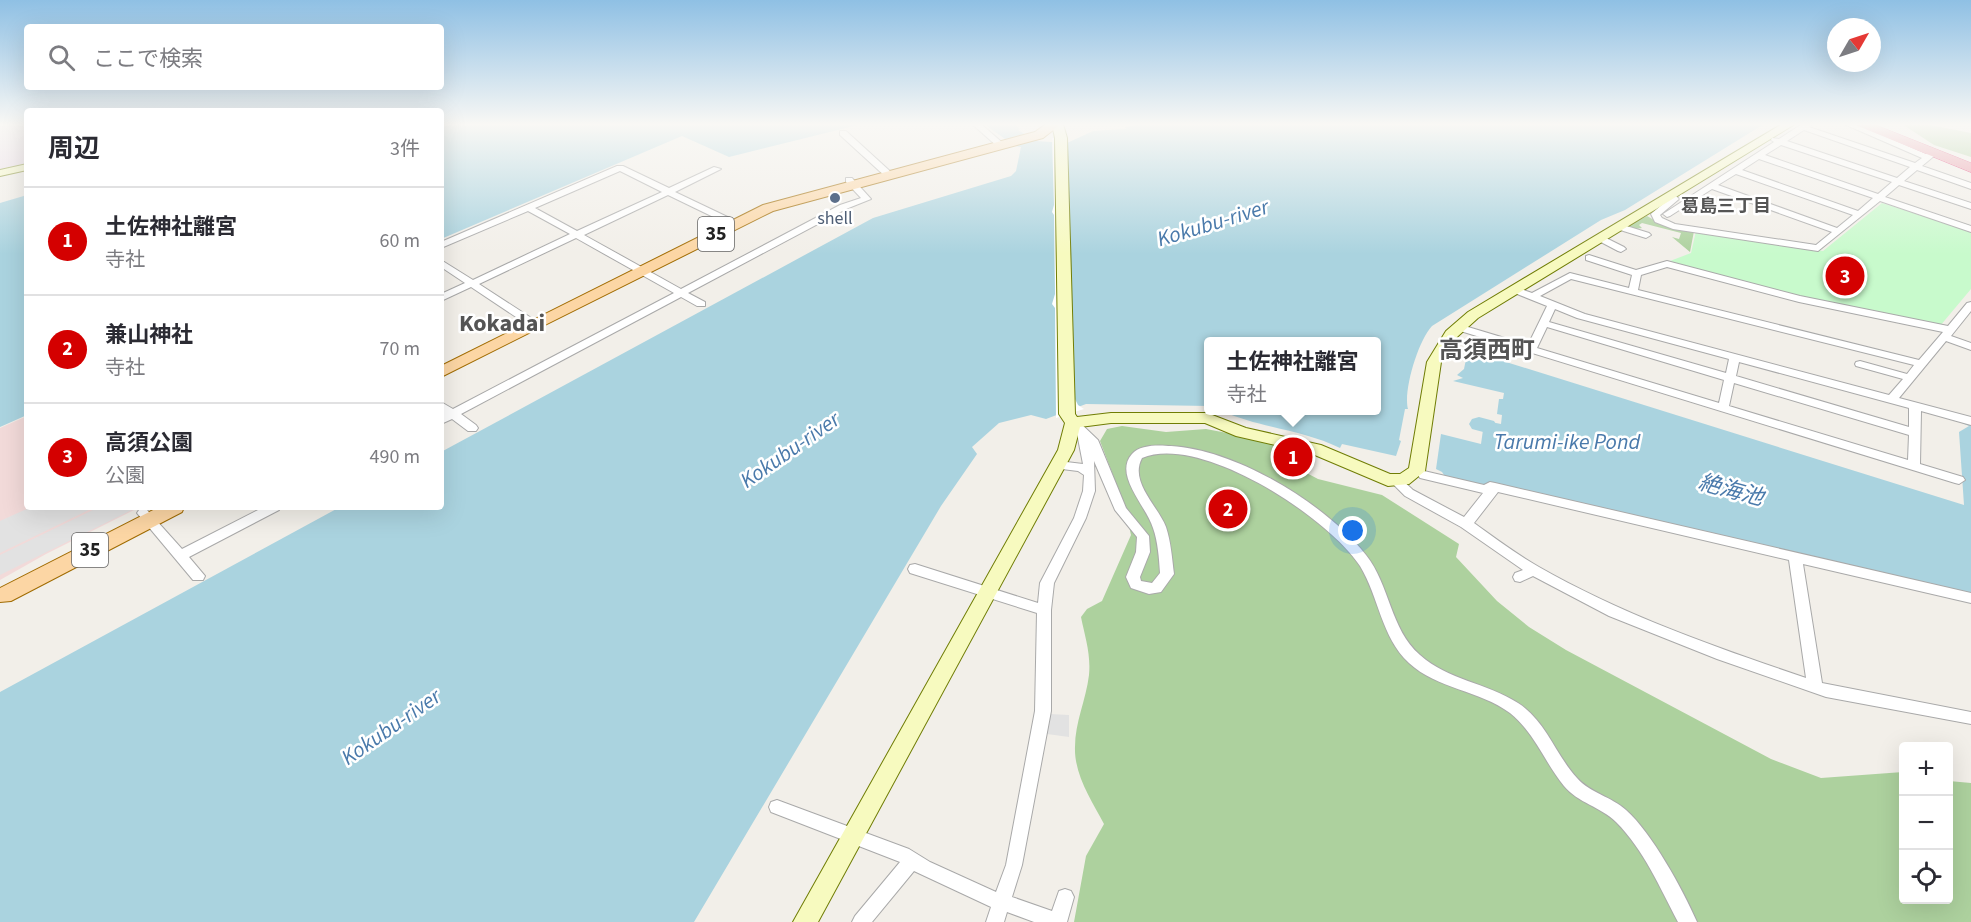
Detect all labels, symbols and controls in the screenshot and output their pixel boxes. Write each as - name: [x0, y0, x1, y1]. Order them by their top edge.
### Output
- north arrow: [1827, 18, 1881, 72]
- search box: [24, 24, 444, 90]
- icon: search: [45, 41, 78, 74]
- text: ここで検索: [93, 43, 203, 75]
- text: 周辺: [48, 130, 100, 167]
- text: 3件: [390, 135, 420, 163]
- water label: Kokubu-river: [1153, 190, 1274, 255]
- marker: shell: [828, 191, 842, 205]
- district label: 葛島三丁目: [1681, 194, 1771, 219]
- place label: shell: [817, 206, 853, 231]
- text: 土佐神社離宮: [105, 211, 237, 243]
- road number: 35: [698, 217, 734, 251]
- text: 1: [62, 227, 73, 255]
- text: 60 m: [380, 227, 420, 255]
- text: 寺社: [105, 246, 145, 274]
- pin: 3: [1826, 254, 1864, 298]
- district label: Kokadai: [459, 306, 545, 341]
- text: 兼山神社: [105, 319, 193, 351]
- district label: 高須西町: [1439, 333, 1535, 368]
- text: 2: [62, 335, 73, 363]
- text: 70 m: [380, 335, 420, 363]
- popup: [1204, 337, 1381, 415]
- text: 土佐神社離宮: [1226, 346, 1359, 378]
- text: 寺社: [105, 354, 145, 382]
- text: 寺社: [1226, 381, 1266, 409]
- water label: Kokubu-river: [733, 403, 848, 496]
- water label: Tarumi-ike Pond: [1494, 426, 1641, 458]
- text: 高須公園: [105, 427, 193, 459]
- pin: 1: [1274, 434, 1312, 480]
- text: 3: [62, 443, 73, 471]
- text: 490 m: [370, 443, 420, 471]
- text: 公園: [105, 462, 145, 490]
- water label: 絶海池: [1695, 466, 1769, 515]
- pin: 2: [1208, 486, 1248, 532]
- your location: [1338, 516, 1367, 545]
- road number: 35: [72, 533, 108, 567]
- water label: Kokubu-river: [334, 680, 449, 773]
- map controls: [1899, 742, 1953, 904]
- button: +: [1899, 742, 1953, 796]
- button: −: [1899, 796, 1953, 850]
- button: locate: [1899, 850, 1953, 904]

